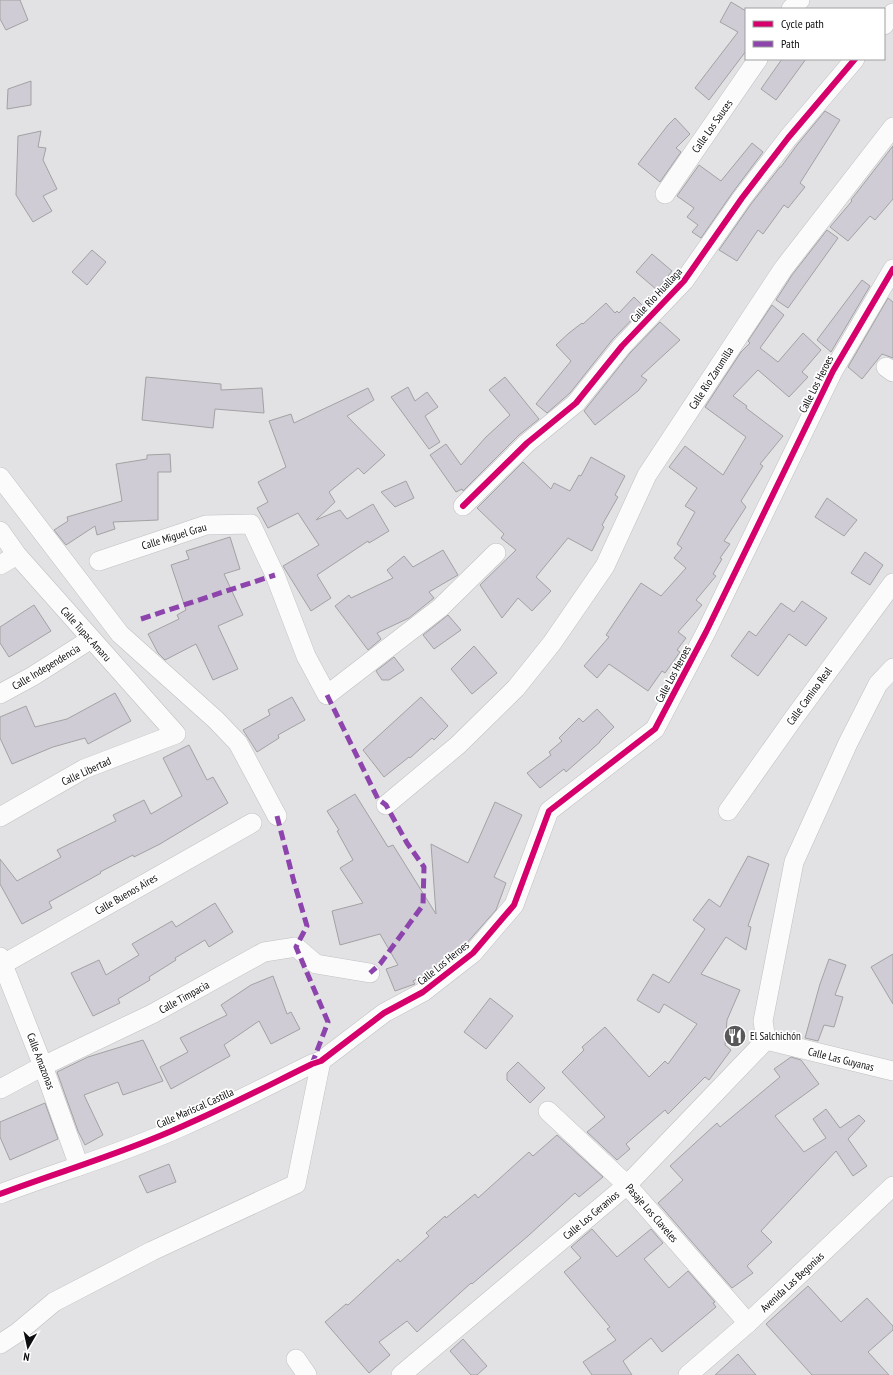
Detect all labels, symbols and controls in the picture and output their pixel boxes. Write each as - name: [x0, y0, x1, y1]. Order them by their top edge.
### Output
- legend: [745, 8, 885, 60]
- text: Cycle path: [781, 16, 824, 31]
- text: Path: [781, 36, 799, 51]
- street label: Calle Los Sauces: [688, 96, 736, 155]
- street label: Calle Rio Huallaga: [627, 265, 685, 325]
- street label: Calle Rio Zarumilla: [686, 344, 736, 412]
- street label: Calle Los Heroes: [796, 353, 837, 415]
- street label: Calle Miguel Grau: [140, 519, 208, 553]
- street label: Calle Tupac Amaru: [58, 604, 115, 665]
- street label: Calle Independencia: [9, 641, 83, 693]
- street label: Calle Los Heroes: [652, 643, 694, 705]
- street label: Calle Camino Real: [783, 664, 835, 728]
- street label: Calle Libertad: [59, 753, 113, 789]
- street label: Calle Buenos Aires: [92, 870, 160, 918]
- street label: Calle Los Heroes: [414, 938, 472, 988]
- street label: Calle Timpacia: [156, 977, 212, 1017]
- restaurant icon: El Salchichón: [722, 1023, 748, 1049]
- place label: El Salchichón: [750, 1029, 801, 1043]
- street label: Calle Amazonas: [24, 1031, 58, 1091]
- street label: Calle Las Guyanas: [806, 1044, 876, 1074]
- street label: Calle Mariscal Castilla: [154, 1085, 236, 1131]
- street label: Pasaje Los Claveles: [623, 1181, 681, 1245]
- street label: Calle Los Geranios: [560, 1187, 622, 1243]
- street label: Avenida Las Begonias: [757, 1249, 827, 1315]
- north arrow: [8, 1327, 48, 1367]
- text: N: [22, 1349, 30, 1364]

